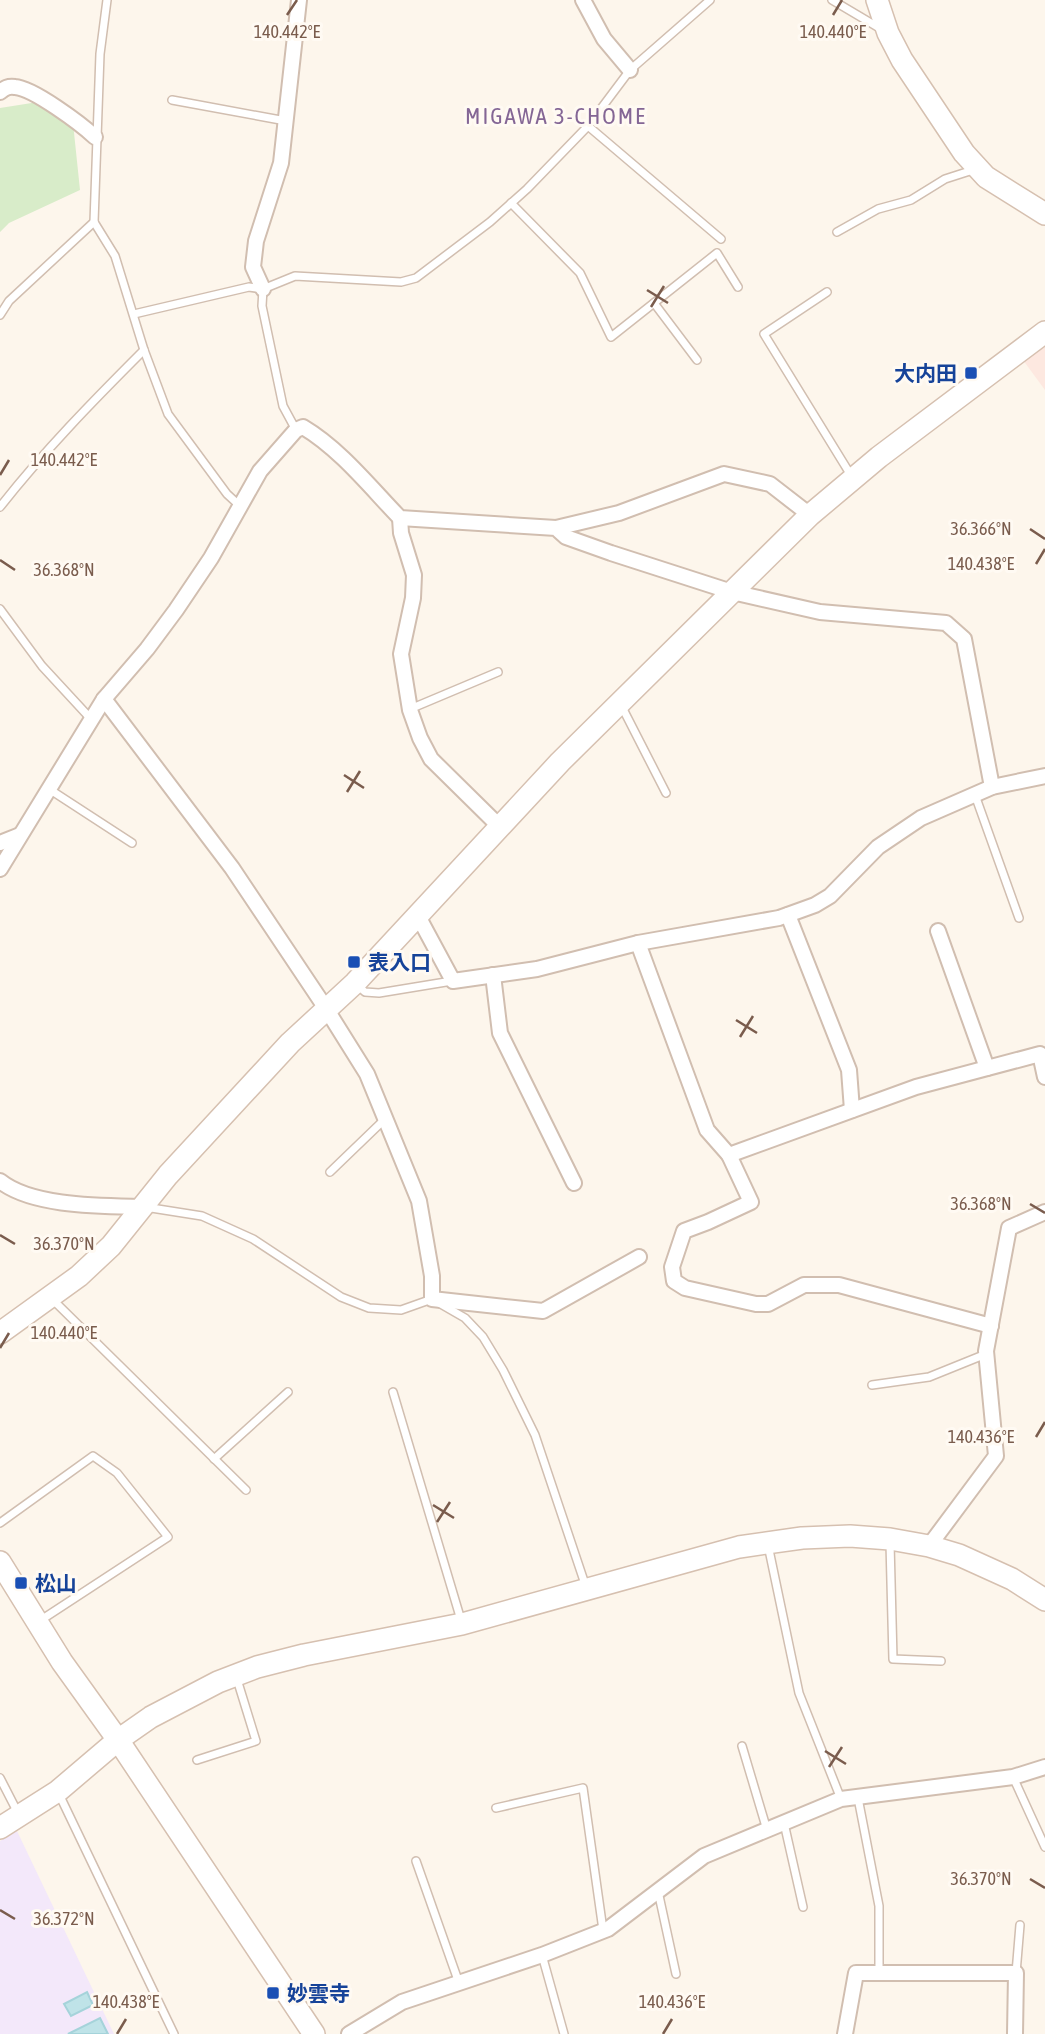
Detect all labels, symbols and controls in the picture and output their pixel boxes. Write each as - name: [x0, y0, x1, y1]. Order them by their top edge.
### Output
- text: 140.442°E: [254, 21, 321, 42]
- text: 140.440°E: [800, 21, 867, 42]
- district label: MIGAWA 3-CHOME: [465, 103, 647, 129]
- place label: 大内田: [894, 361, 957, 385]
- marker: 大内田: [963, 365, 979, 381]
- text: 140.442°E: [31, 449, 98, 470]
- text: 36.366°N: [950, 518, 1012, 539]
- text: 140.438°E: [948, 553, 1015, 574]
- text: 36.368°N: [33, 559, 95, 580]
- place label: 表入口: [368, 950, 431, 974]
- marker: 表入口: [346, 954, 362, 970]
- text: 36.368°N: [950, 1193, 1012, 1214]
- text: 36.370°N: [33, 1233, 95, 1254]
- text: 140.440°E: [31, 1322, 98, 1343]
- text: 140.436°E: [948, 1426, 1015, 1447]
- place label: 松山: [35, 1571, 77, 1595]
- marker: 松山: [13, 1575, 29, 1591]
- text: 36.370°N: [950, 1868, 1012, 1889]
- text: 36.372°N: [33, 1908, 95, 1929]
- place label: 妙雲寺: [287, 1981, 350, 2005]
- marker: 妙雲寺: [265, 1985, 281, 2001]
- text: 140.438°E: [93, 1991, 160, 2012]
- text: 140.436°E: [639, 1991, 706, 2012]

